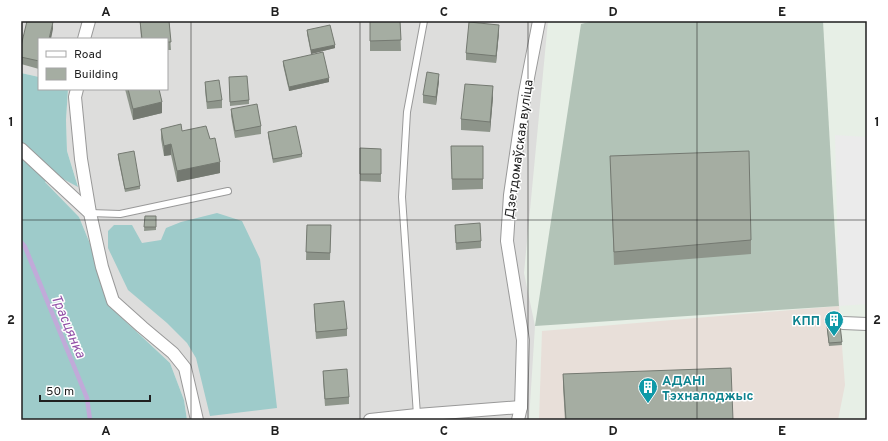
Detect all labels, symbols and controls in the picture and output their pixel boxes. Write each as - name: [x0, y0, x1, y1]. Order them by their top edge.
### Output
- text: A: [101, 5, 111, 21]
- text: B: [271, 5, 280, 21]
- text: C: [440, 5, 448, 21]
- text: D: [608, 5, 618, 21]
- text: E: [778, 5, 786, 21]
- legend: [38, 38, 168, 90]
- text: Road: [74, 47, 102, 63]
- text: Building: [74, 67, 118, 83]
- street label: Дзетдомаўская вуліца: [502, 79, 538, 220]
- text: 1: [8, 115, 14, 131]
- text: 1: [874, 115, 880, 131]
- water label: Трасцянка: [47, 292, 89, 362]
- building icon: КПП: [823, 309, 845, 337]
- text: 2: [7, 313, 15, 329]
- text: 2: [873, 313, 881, 329]
- place label: КПП: [792, 314, 820, 330]
- place label: АДАНІ Тэхналоджыс: [662, 374, 754, 405]
- building icon: АДАНІ Тэхналоджыс: [637, 376, 659, 404]
- scale bar: [40, 377, 150, 403]
- text: 50 m: [46, 384, 74, 400]
- text: A: [101, 424, 111, 440]
- text: B: [271, 424, 280, 440]
- text: C: [440, 424, 448, 440]
- text: D: [608, 424, 618, 440]
- text: E: [778, 424, 786, 440]

